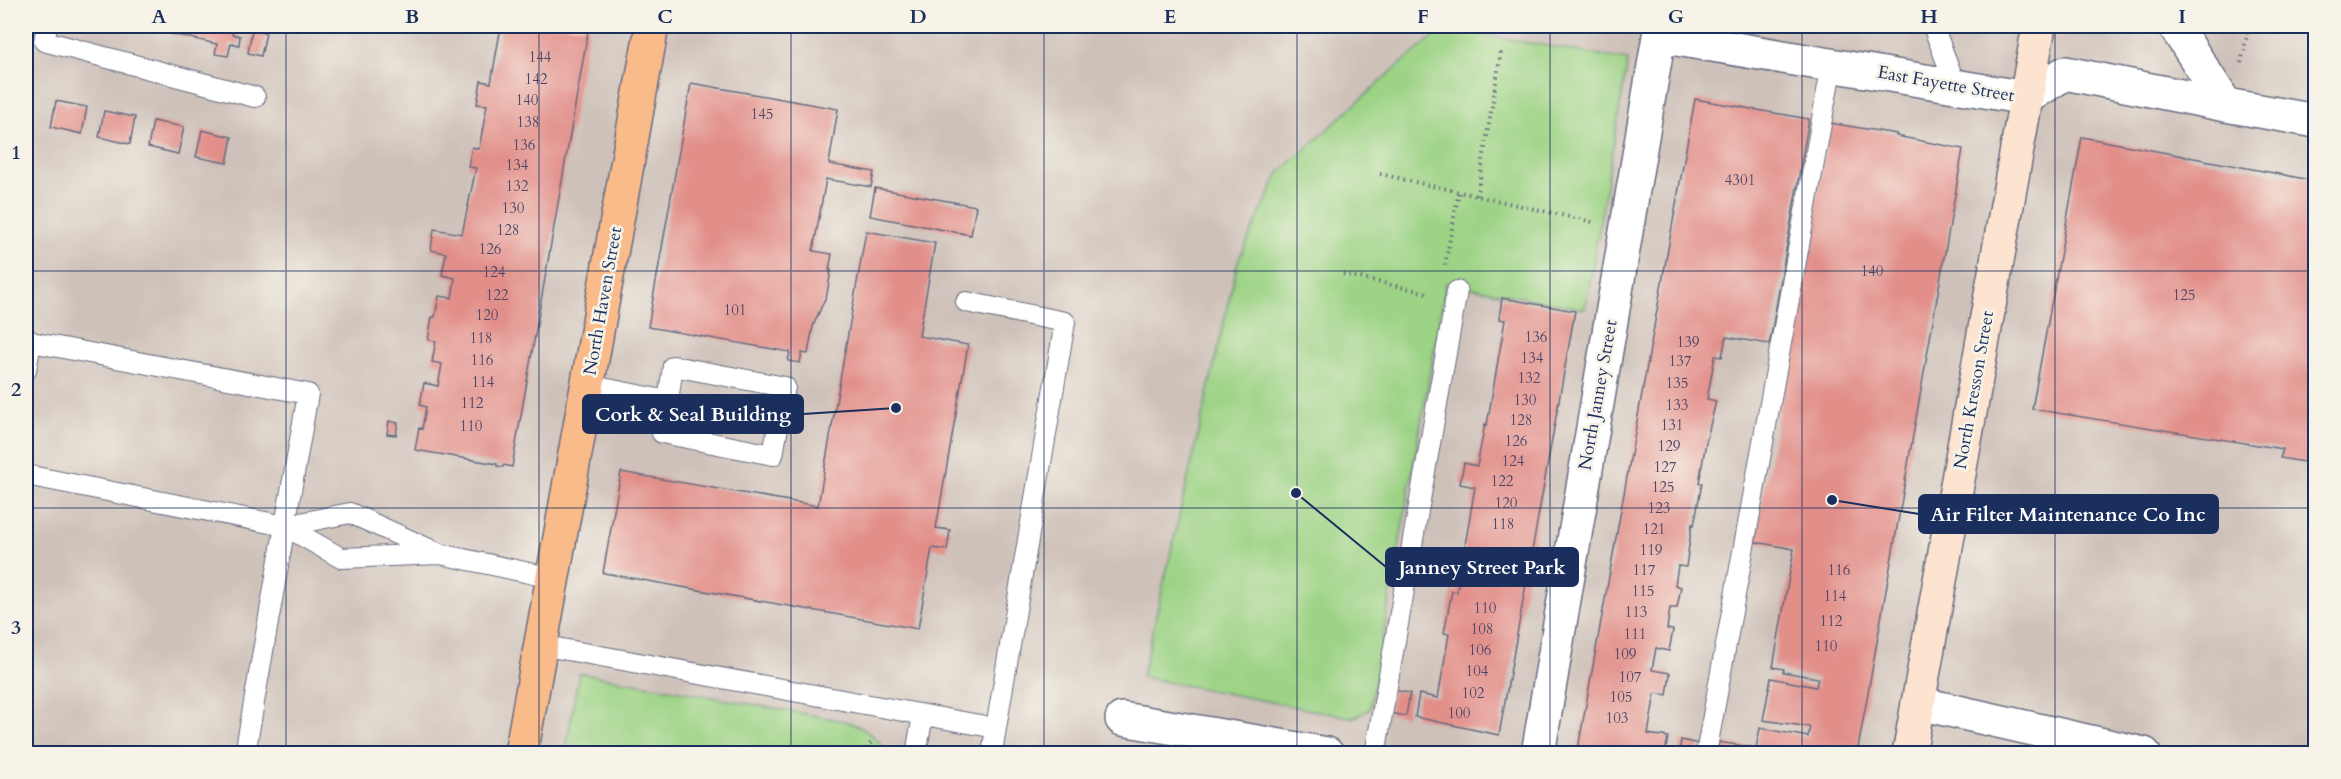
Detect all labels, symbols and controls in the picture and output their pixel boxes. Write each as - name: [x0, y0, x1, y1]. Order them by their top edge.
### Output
- text: A: [151, 3, 167, 30]
- text: B: [405, 3, 419, 30]
- text: C: [657, 3, 673, 30]
- text: D: [909, 3, 927, 30]
- text: E: [1164, 3, 1176, 30]
- text: F: [1417, 3, 1429, 30]
- text: G: [1668, 3, 1684, 30]
- text: H: [1920, 3, 1938, 30]
- text: I: [2178, 3, 2186, 30]
- house number: 144: [528, 47, 552, 67]
- street label: East Fayette Street: [1875, 60, 2017, 108]
- house number: 142: [524, 69, 548, 89]
- house number: 140: [515, 90, 539, 110]
- house number: 145: [750, 104, 774, 124]
- house number: 138: [516, 112, 540, 132]
- house number: 136: [512, 135, 536, 155]
- text: 1: [11, 139, 21, 166]
- house number: 134: [505, 155, 529, 175]
- house number: 4301: [1725, 170, 1755, 190]
- house number: 132: [505, 176, 529, 196]
- house number: 130: [501, 198, 525, 218]
- house number: 128: [496, 220, 520, 240]
- street label: North Haven Street: [578, 224, 628, 377]
- house number: 126: [478, 239, 502, 259]
- house number: 140: [1860, 261, 1884, 281]
- house number: 124: [482, 262, 506, 282]
- house number: 122: [485, 285, 509, 305]
- house number: 125: [2172, 285, 2196, 305]
- house number: 101: [723, 300, 747, 320]
- house number: 120: [475, 305, 499, 325]
- street label: North Kresson Street: [1948, 309, 2000, 471]
- street label: North Janney Street: [1572, 318, 1624, 472]
- house number: 136: [1524, 327, 1548, 347]
- house number: 118: [469, 328, 493, 348]
- house number: 139: [1676, 332, 1700, 352]
- house number: 134: [1520, 348, 1544, 368]
- house number: 116: [470, 350, 494, 370]
- house number: 137: [1668, 351, 1692, 371]
- house number: 132: [1517, 368, 1541, 388]
- house number: 114: [471, 372, 495, 392]
- house number: 135: [1665, 373, 1689, 393]
- text: 2: [11, 376, 21, 403]
- house number: 130: [1513, 390, 1537, 410]
- house number: 112: [460, 393, 484, 413]
- callout: Cork & Seal Building: [583, 395, 803, 433]
- house number: 133: [1665, 395, 1689, 415]
- text: Cork & Seal Building: [595, 401, 791, 428]
- house number: 128: [1509, 410, 1533, 430]
- house number: 131: [1660, 415, 1684, 435]
- house number: 110: [459, 416, 483, 436]
- house number: 126: [1504, 431, 1528, 451]
- house number: 129: [1657, 436, 1681, 456]
- house number: 124: [1501, 451, 1525, 471]
- house number: 127: [1653, 457, 1677, 477]
- house number: 122: [1490, 471, 1514, 491]
- house number: 125: [1651, 477, 1675, 497]
- house number: 120: [1494, 493, 1518, 513]
- callout: Air Filter Maintenance Co Inc: [1919, 495, 2218, 533]
- house number: 123: [1647, 498, 1671, 518]
- text: Air Filter Maintenance Co Inc: [1930, 501, 2206, 528]
- house number: 118: [1491, 514, 1515, 534]
- house number: 121: [1642, 519, 1666, 539]
- house number: 119: [1639, 540, 1663, 560]
- callout: Janney Street Park: [1386, 548, 1578, 586]
- text: Janney Street Park: [1395, 554, 1566, 581]
- house number: 117: [1632, 560, 1656, 580]
- house number: 116: [1827, 560, 1851, 580]
- house number: 115: [1631, 581, 1655, 601]
- house number: 114: [1823, 586, 1847, 606]
- house number: 110: [1473, 598, 1497, 618]
- house number: 113: [1624, 602, 1648, 622]
- house number: 112: [1819, 611, 1843, 631]
- text: 3: [11, 614, 21, 641]
- house number: 108: [1470, 619, 1494, 639]
- house number: 111: [1623, 624, 1647, 644]
- house number: 110: [1814, 636, 1838, 656]
- house number: 106: [1468, 640, 1492, 660]
- house number: 109: [1613, 644, 1637, 664]
- house number: 104: [1465, 661, 1489, 681]
- house number: 107: [1618, 667, 1642, 687]
- house number: 102: [1461, 683, 1485, 703]
- house number: 105: [1609, 687, 1633, 707]
- house number: 100: [1447, 703, 1471, 723]
- house number: 103: [1605, 708, 1629, 728]

